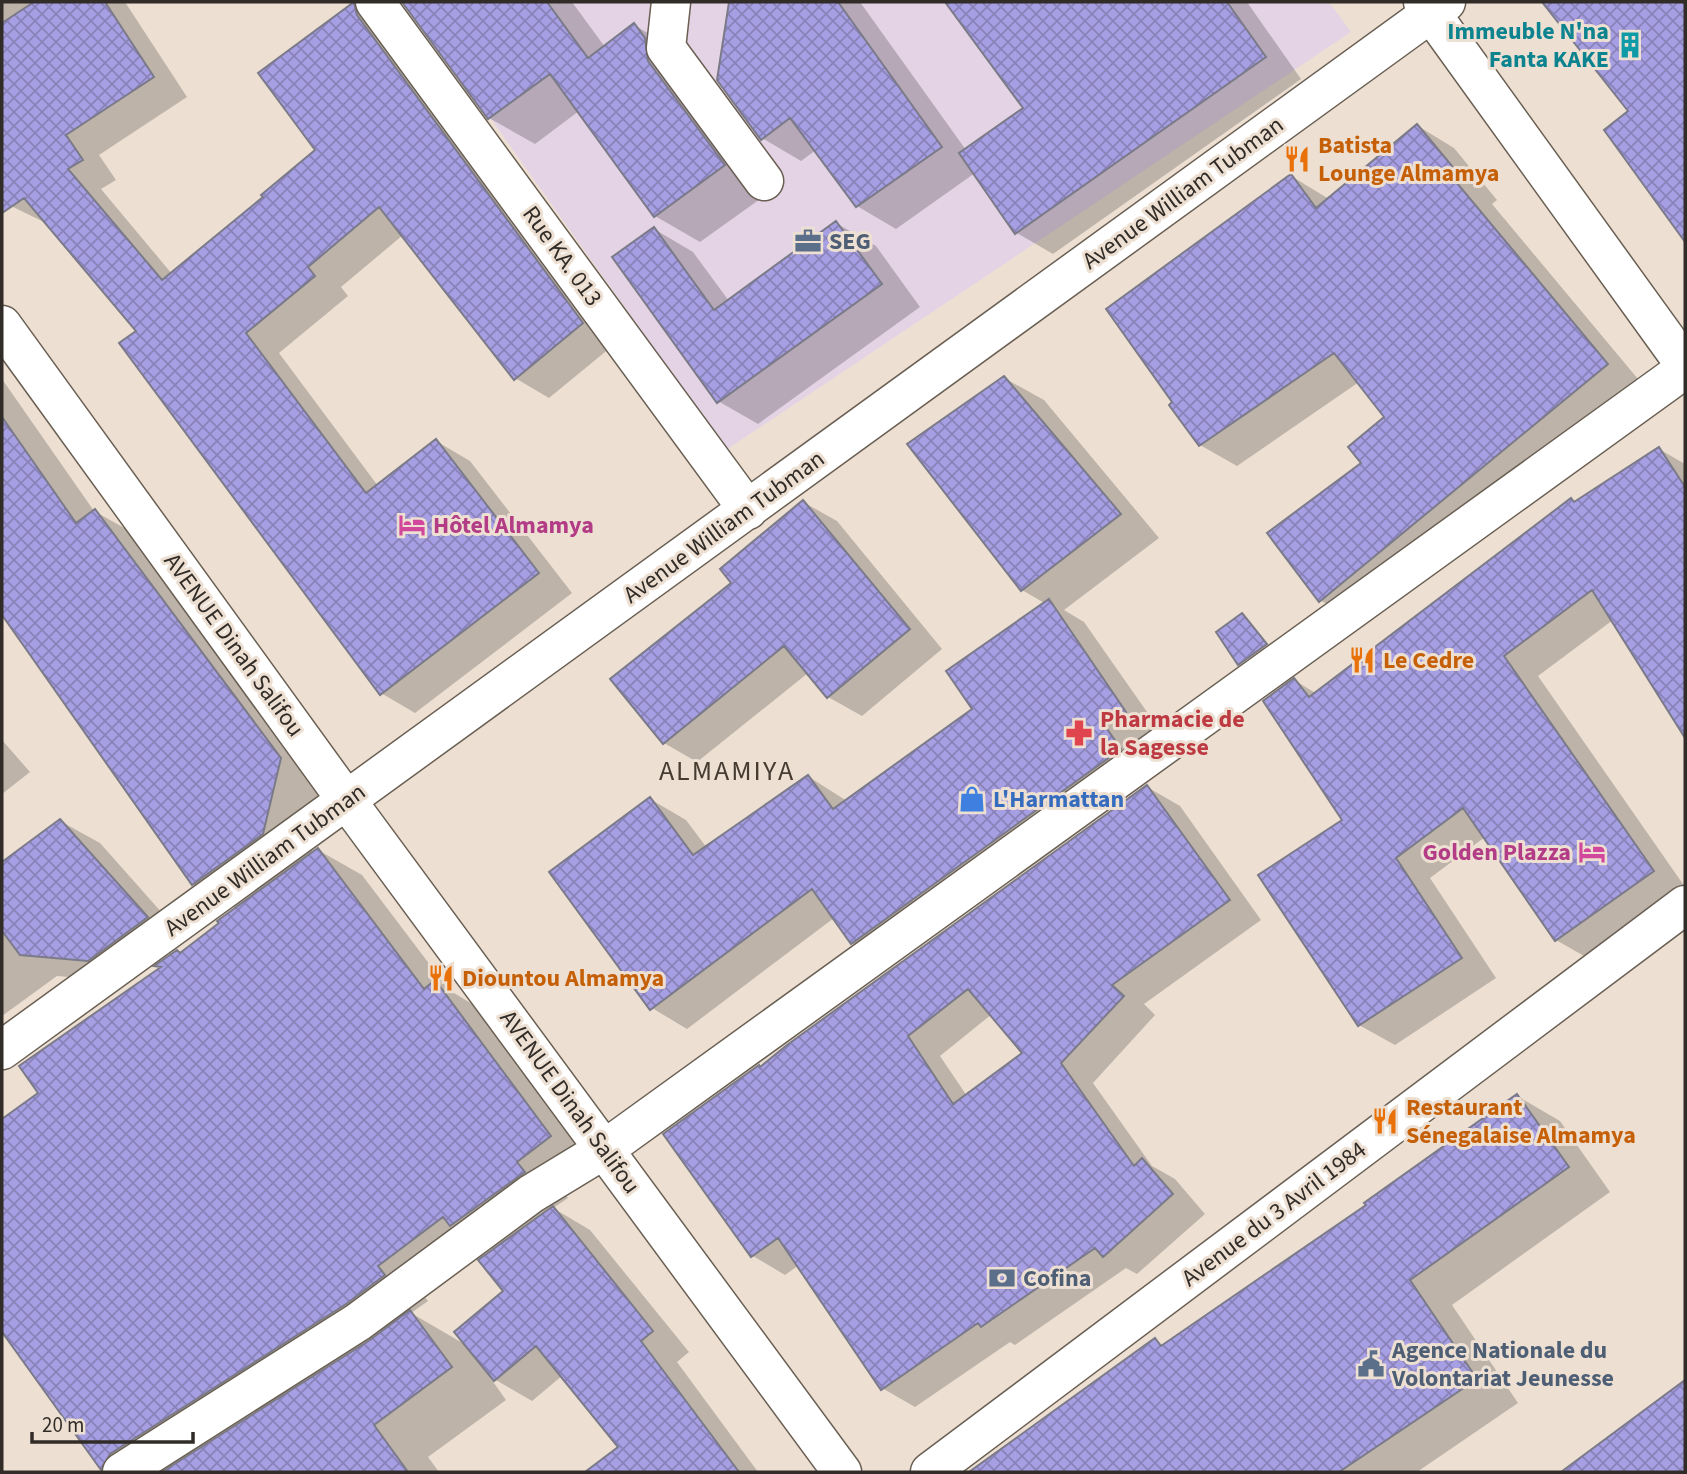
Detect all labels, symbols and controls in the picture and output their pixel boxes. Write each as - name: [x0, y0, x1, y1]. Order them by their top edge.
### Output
- place label: Immeuble N'na Fanta KAKE: [1447, 14, 1609, 77]
- building icon: Immeuble N'na Fanta KAKE: [1615, 30, 1645, 60]
- street label: Avenue William Tubman: [1075, 108, 1291, 278]
- place label: Batista Lounge Almamya: [1318, 128, 1499, 191]
- restaurant icon: Batista Lounge Almamya: [1282, 144, 1312, 174]
- street label: Rue KA. 013: [514, 199, 610, 313]
- place label: SEG: [829, 224, 871, 259]
- office icon: SEG: [793, 226, 823, 256]
- street label: Avenue William Tubman: [616, 442, 832, 612]
- place label: Hôtel Almamya: [433, 508, 594, 543]
- hotel icon: Hôtel Almamya: [397, 510, 427, 540]
- street label: AVENUE Dinah Salifou: [155, 546, 313, 744]
- place label: Le Cedre: [1383, 643, 1474, 678]
- restaurant icon: Le Cedre: [1347, 645, 1377, 675]
- place label: Pharmacie de la Sagesse: [1100, 702, 1245, 765]
- pharmacy icon: Pharmacie de la Sagesse: [1064, 718, 1094, 748]
- district label: ALMAMIYA: [659, 751, 795, 791]
- street label: Avenue William Tubman: [157, 775, 373, 945]
- place label: L'Harmattan: [993, 782, 1124, 817]
- shop icon: L'Harmattan: [957, 784, 987, 814]
- place label: Golden Plazza: [1423, 835, 1571, 870]
- hotel icon: Golden Plazza: [1577, 837, 1607, 867]
- place label: Diountou Almamya: [462, 961, 664, 996]
- restaurant icon: Diountou Almamya: [426, 963, 456, 993]
- street label: AVENUE Dinah Salifou: [491, 1003, 649, 1201]
- place label: Restaurant Sénegalaise Almamya: [1406, 1090, 1636, 1153]
- restaurant icon: Restaurant Sénegalaise Almamya: [1370, 1106, 1400, 1136]
- street label: Avenue du 3 Avril 1984: [1174, 1133, 1374, 1295]
- place label: Cofina: [1023, 1261, 1091, 1296]
- bank icon: Cofina: [987, 1263, 1017, 1293]
- place label: Agence Nationale du Volontariat Jeunesse: [1391, 1333, 1614, 1396]
- public building icon: Agence Nationale du Volontariat Jeunesse: [1356, 1349, 1386, 1379]
- scale bar: [32, 1400, 192, 1444]
- text: 20 m: [42, 1410, 84, 1440]

